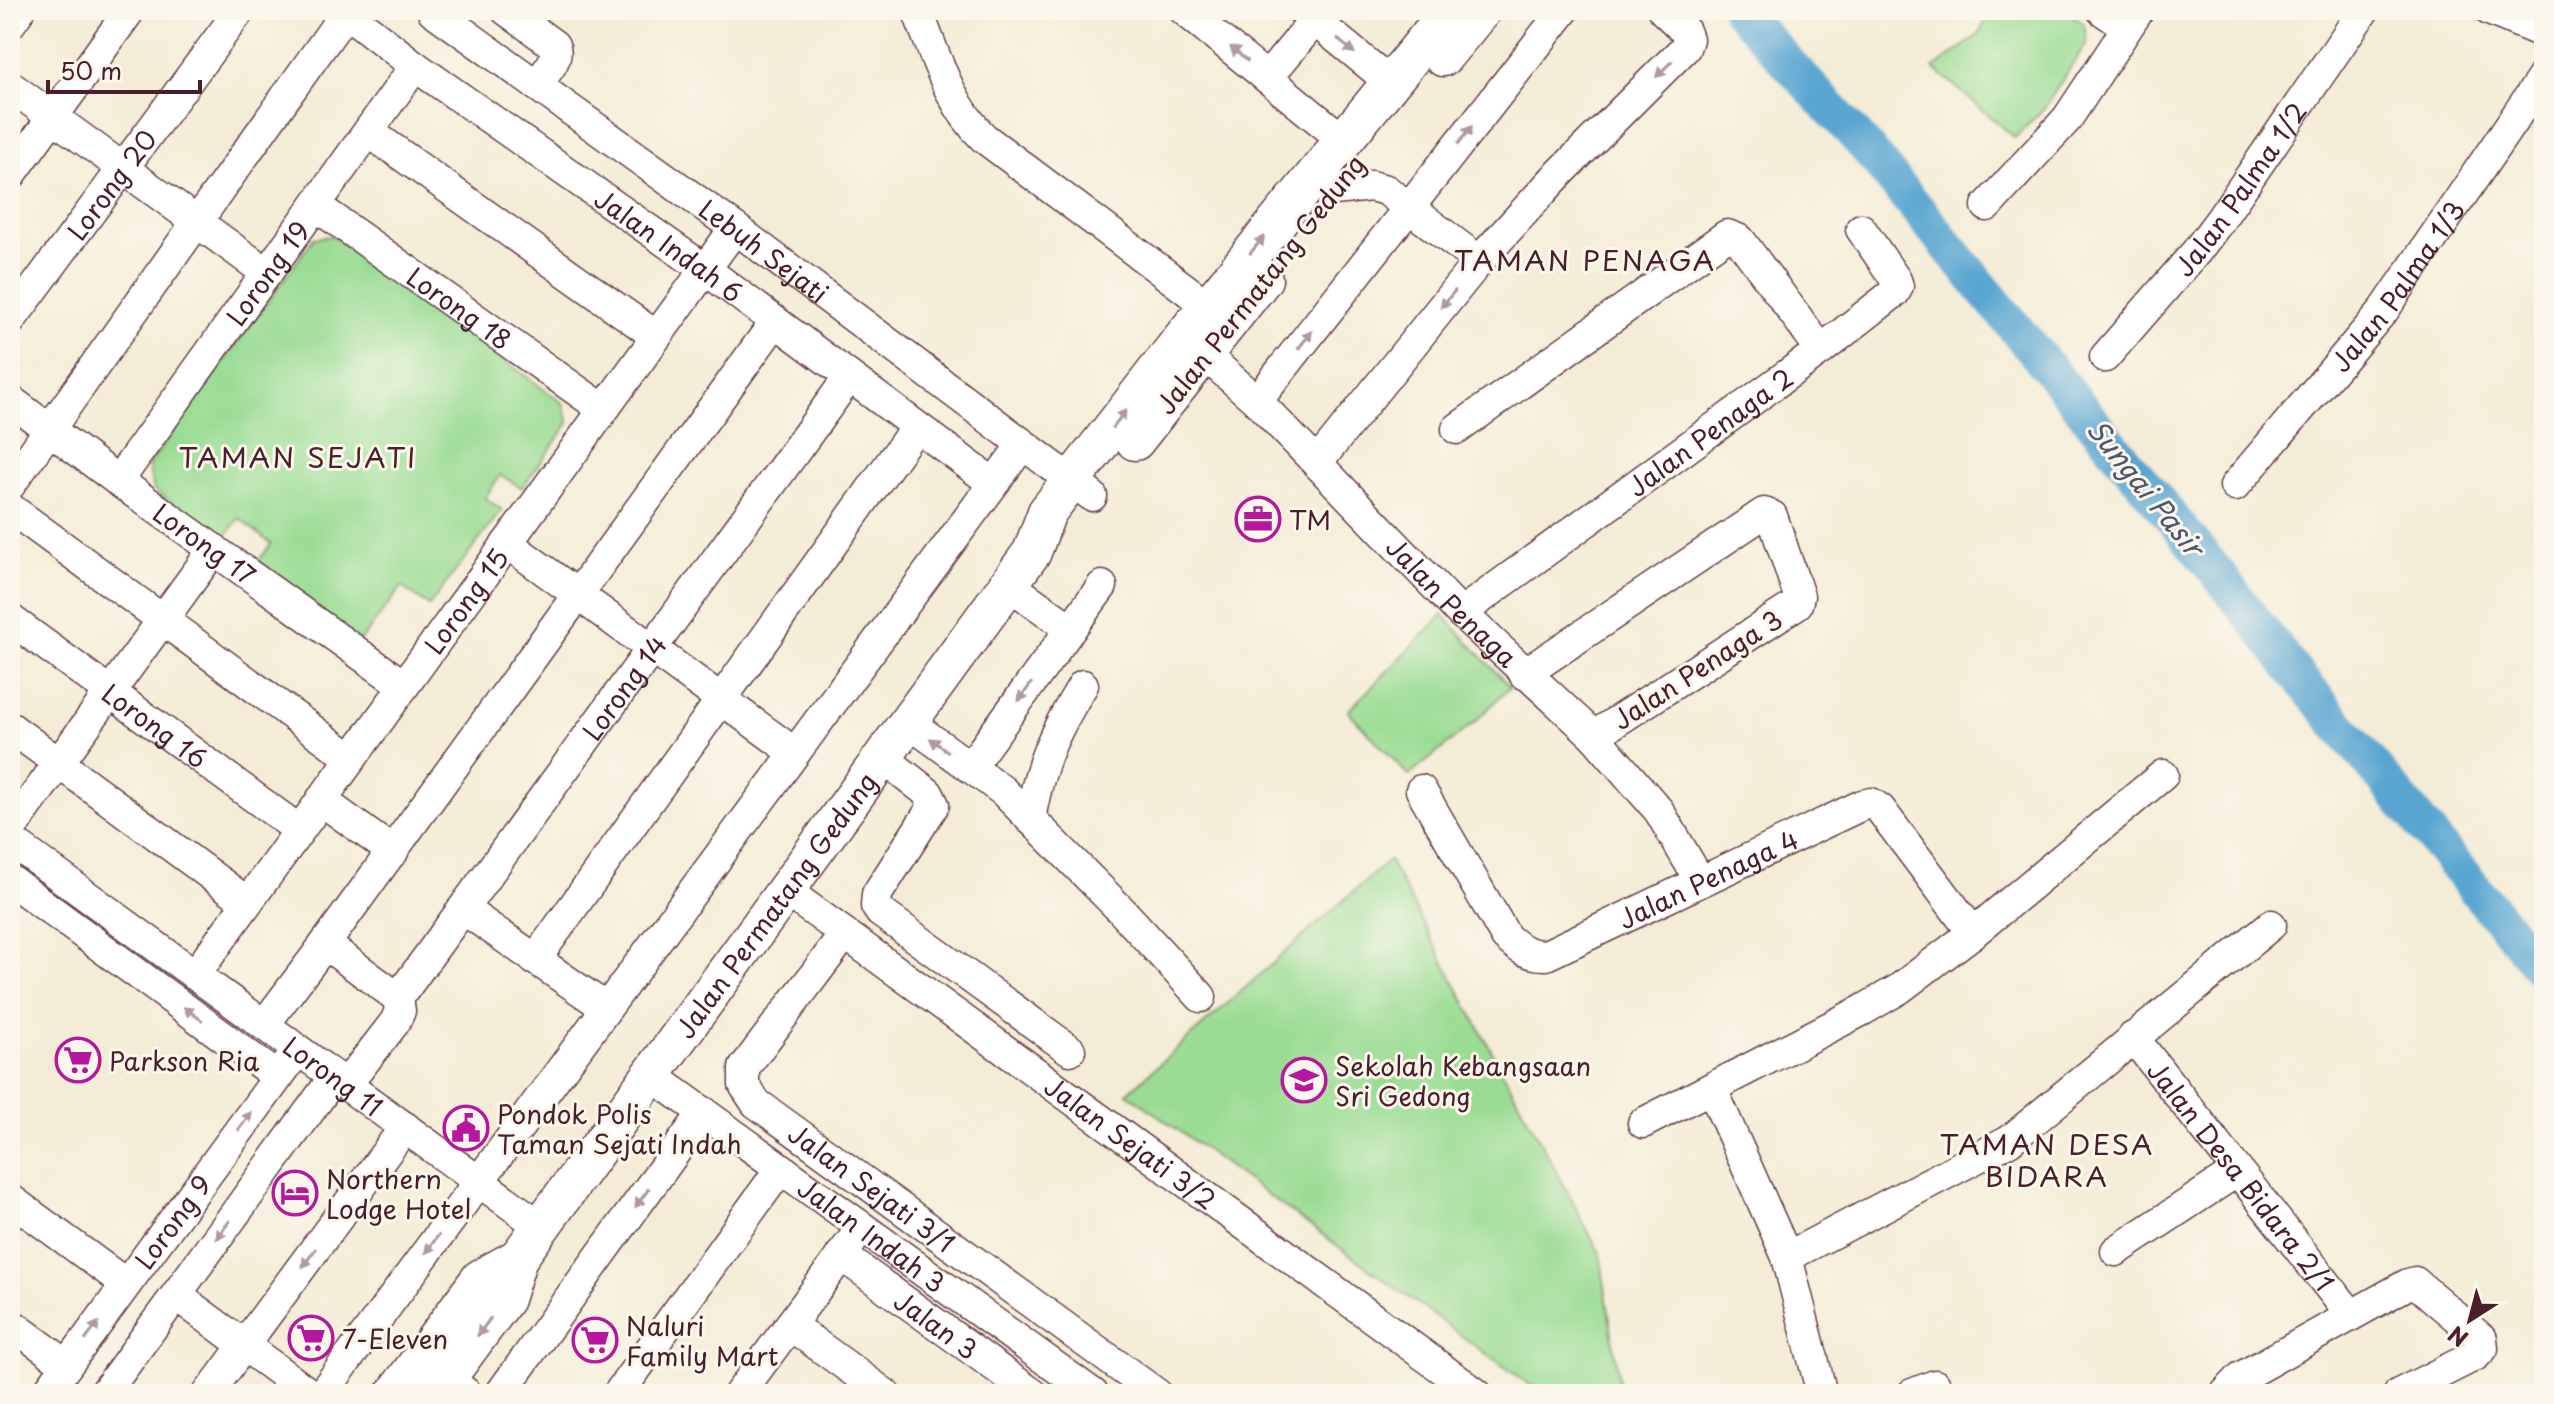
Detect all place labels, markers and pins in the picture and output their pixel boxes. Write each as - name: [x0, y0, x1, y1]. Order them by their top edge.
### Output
- office icon: TM: [1234, 495, 1282, 543]
- place label: TM: [1289, 500, 1331, 539]
- supermarket icon: Parkson Ria: [54, 1036, 102, 1084]
- place label: Parkson Ria: [109, 1041, 260, 1080]
- place label: Sekolah Kebangsaan Sri Gedong: [1335, 1046, 1591, 1115]
- school or university icon: Sekolah Kebangsaan Sri Gedong: [1280, 1056, 1328, 1104]
- place label: Pondok Polis Taman Sejati Indah: [497, 1094, 742, 1163]
- public building icon: Pondok Polis Taman Sejati Indah: [442, 1104, 490, 1152]
- place label: Northern Lodge Hotel: [326, 1159, 471, 1228]
- hotel icon: Northern Lodge Hotel: [271, 1169, 319, 1217]
- place label: Naluri Family Mart: [626, 1306, 778, 1375]
- supermarket icon: 7-Eleven: [287, 1314, 335, 1362]
- supermarket icon: Naluri Family Mart: [571, 1316, 619, 1364]
- place label: 7-Eleven: [342, 1319, 448, 1358]

